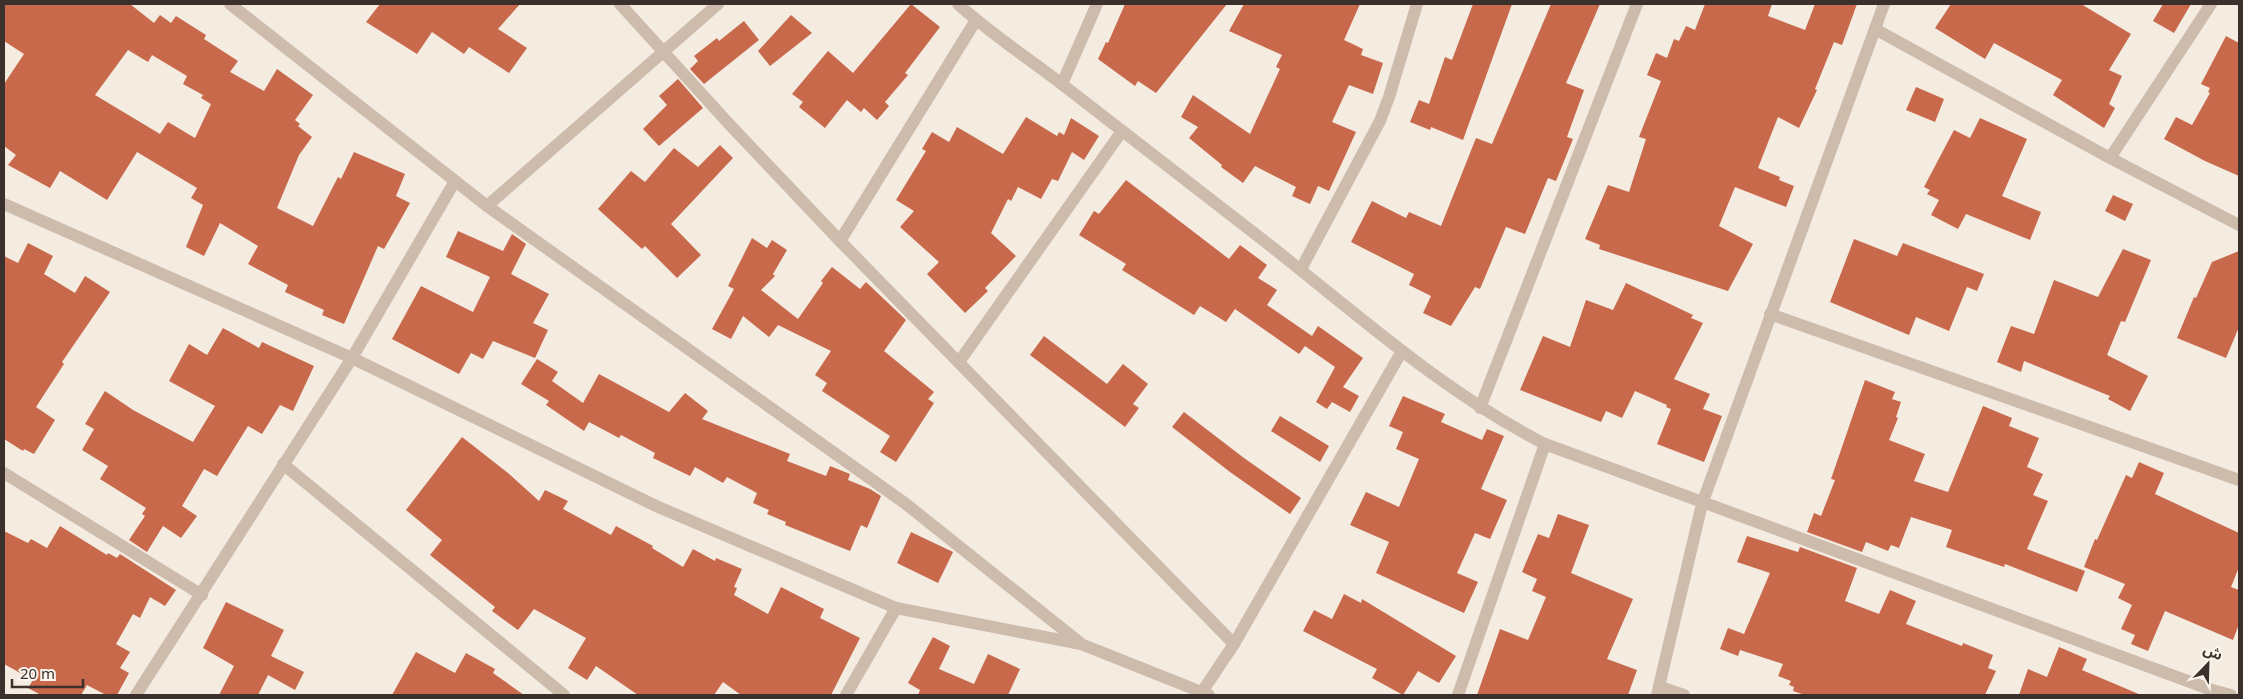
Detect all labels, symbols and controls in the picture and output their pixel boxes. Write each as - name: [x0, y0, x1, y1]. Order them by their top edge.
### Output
- north arrow: [2183, 639, 2233, 689]
- text: ش: [2201, 639, 2226, 664]
- scale bar: [12, 656, 84, 688]
- text: 20 m: [20, 663, 55, 683]

